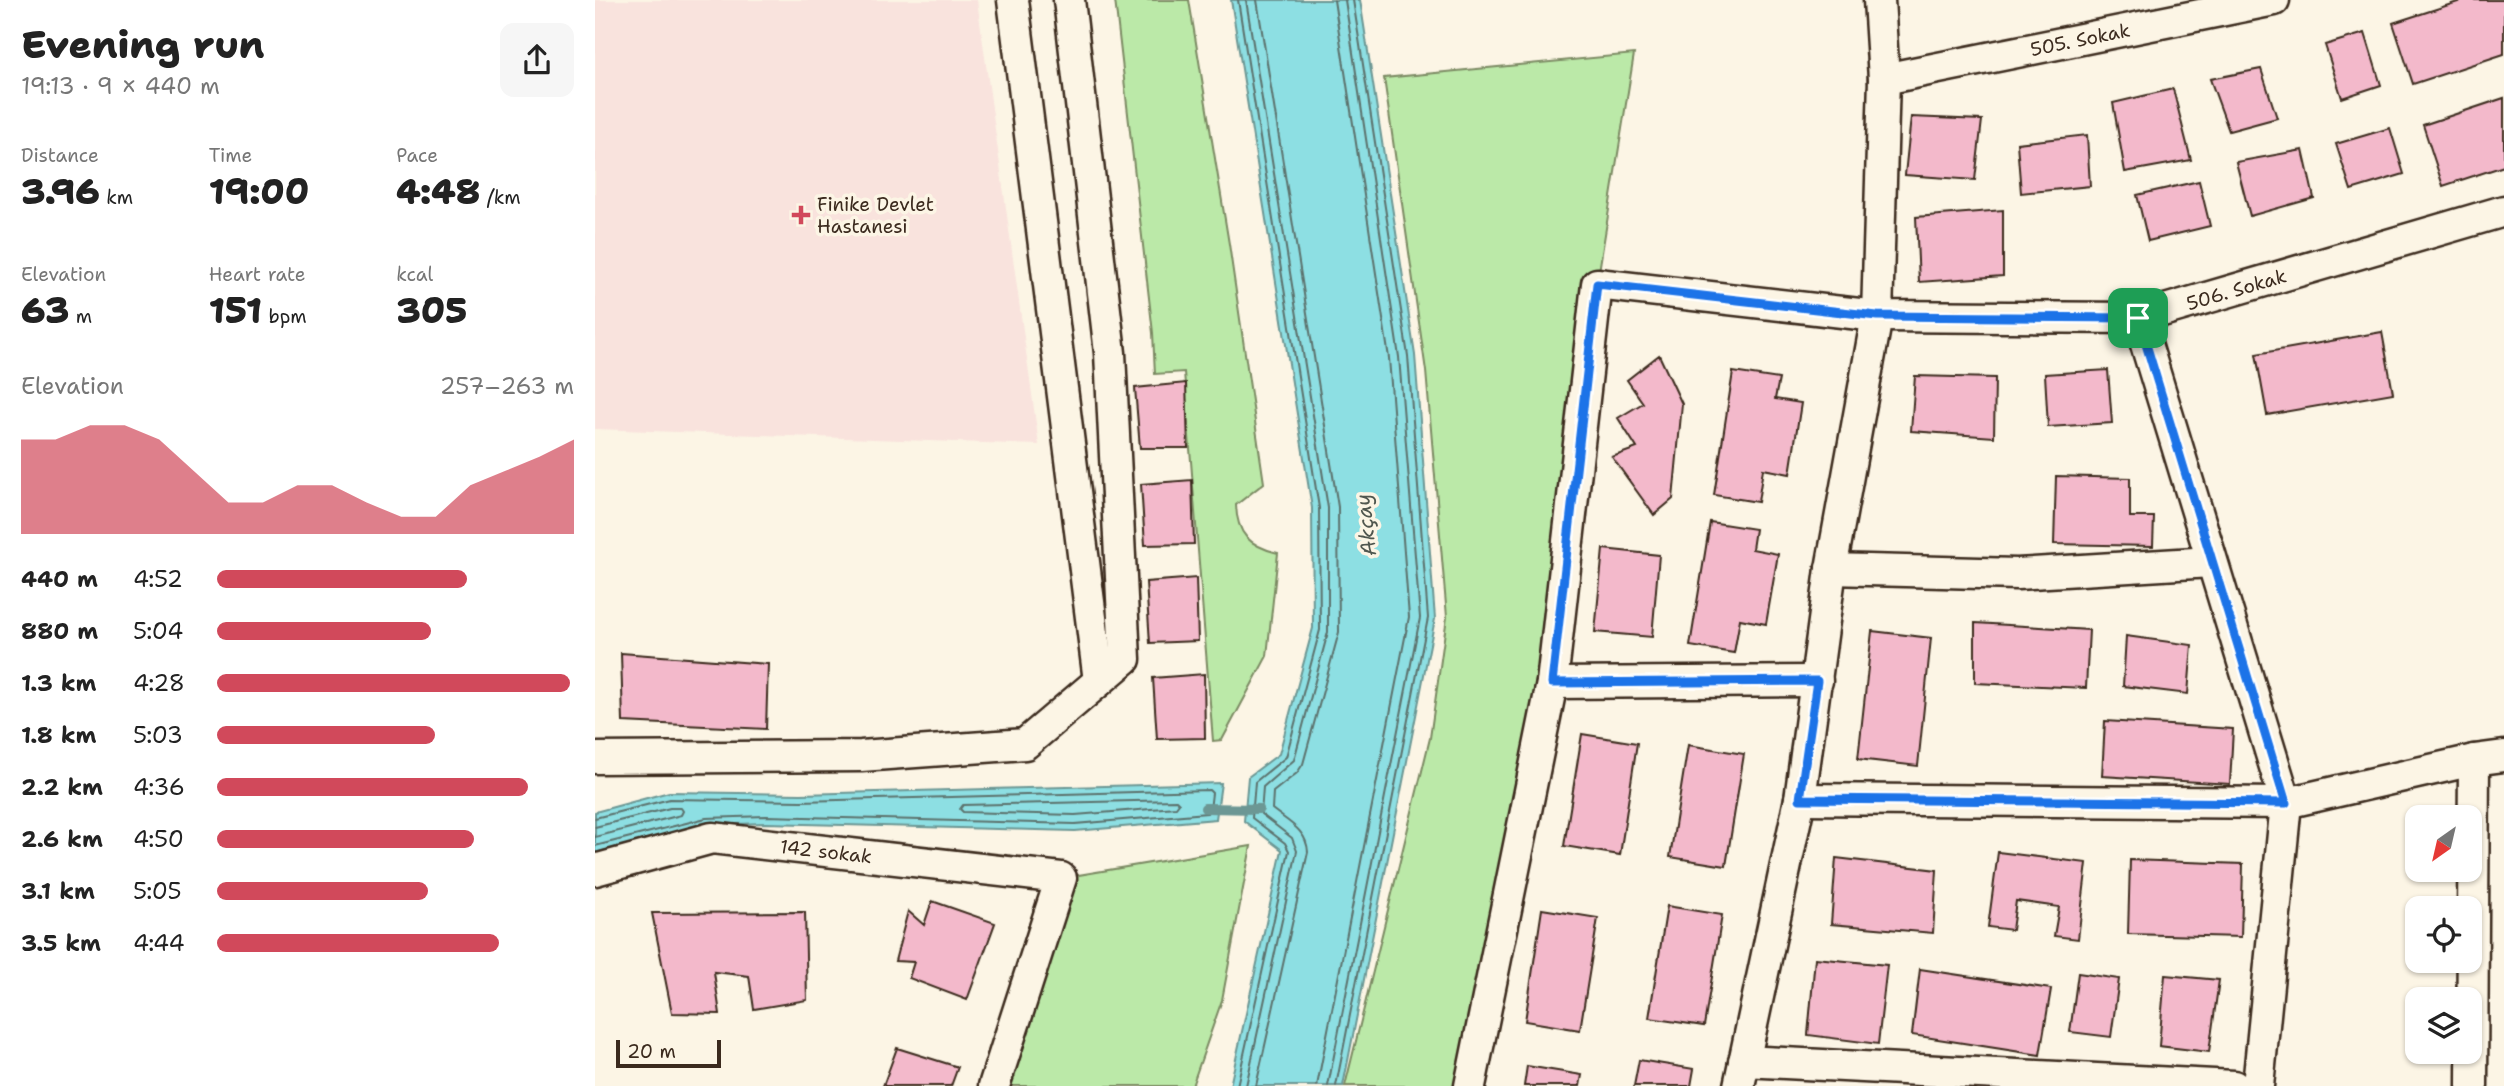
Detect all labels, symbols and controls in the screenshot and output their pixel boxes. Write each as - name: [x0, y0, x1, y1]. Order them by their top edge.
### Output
- street label: 505. Sokak: [2028, 17, 2132, 62]
- text: Evening run: [21, 19, 264, 70]
- button: share: [500, 23, 574, 97]
- text: 19:13 · 9 × 440 m: [21, 71, 220, 101]
- text: Distance: [21, 143, 99, 168]
- text: Time: [209, 143, 252, 168]
- text: Pace: [396, 143, 438, 168]
- text: 3.96: [21, 168, 100, 215]
- text: 19:00: [209, 168, 309, 215]
- text: 4:48: [396, 168, 480, 215]
- text: km: [100, 185, 133, 210]
- text: /km: [480, 185, 521, 210]
- place label: Finike Devlet Hastanesi: [817, 192, 934, 239]
- marker: Finike Devlet Hastanesi: [791, 205, 811, 225]
- text: Elevation: [21, 262, 106, 287]
- text: Heart rate: [209, 262, 305, 287]
- text: kcal: [396, 262, 433, 287]
- street label: 506. Sokak: [2183, 263, 2289, 316]
- text: 63: [21, 287, 69, 334]
- text: 151: [209, 287, 262, 334]
- text: 305: [396, 287, 467, 334]
- pin: [2108, 288, 2168, 348]
- icon: arrive: [2119, 299, 2157, 337]
- text: m: [69, 304, 92, 329]
- text: bpm: [262, 304, 307, 329]
- text: Elevation: [21, 371, 124, 401]
- text: 257–263 m: [440, 371, 574, 401]
- water label: Akçay: [1349, 493, 1383, 557]
- text: 440 m: [21, 564, 98, 594]
- text: 4:52: [133, 564, 183, 594]
- text: 880 m: [21, 616, 98, 646]
- text: 5:04: [133, 616, 183, 646]
- text: 1.3 km: [21, 668, 96, 698]
- text: 4:28: [133, 668, 185, 698]
- text: 1.8 km: [21, 720, 96, 750]
- text: 5:03: [133, 720, 183, 750]
- text: 2.2 km: [21, 772, 103, 802]
- text: 4:36: [133, 772, 185, 802]
- north arrow: [2405, 805, 2481, 882]
- map controls: [2405, 805, 2482, 1064]
- text: 2.6 km: [21, 824, 103, 854]
- text: 4:50: [133, 824, 184, 854]
- street label: 142 sokak: [779, 833, 873, 869]
- text: 3.1 km: [21, 876, 95, 906]
- text: 5:05: [133, 876, 182, 906]
- button: locate: [2405, 896, 2482, 973]
- text: 3.5 km: [21, 928, 101, 958]
- text: 4:44: [133, 928, 185, 958]
- button: layers: [2405, 987, 2482, 1064]
- scale bar: [616, 1037, 721, 1069]
- text: 20 m: [627, 1039, 676, 1064]

